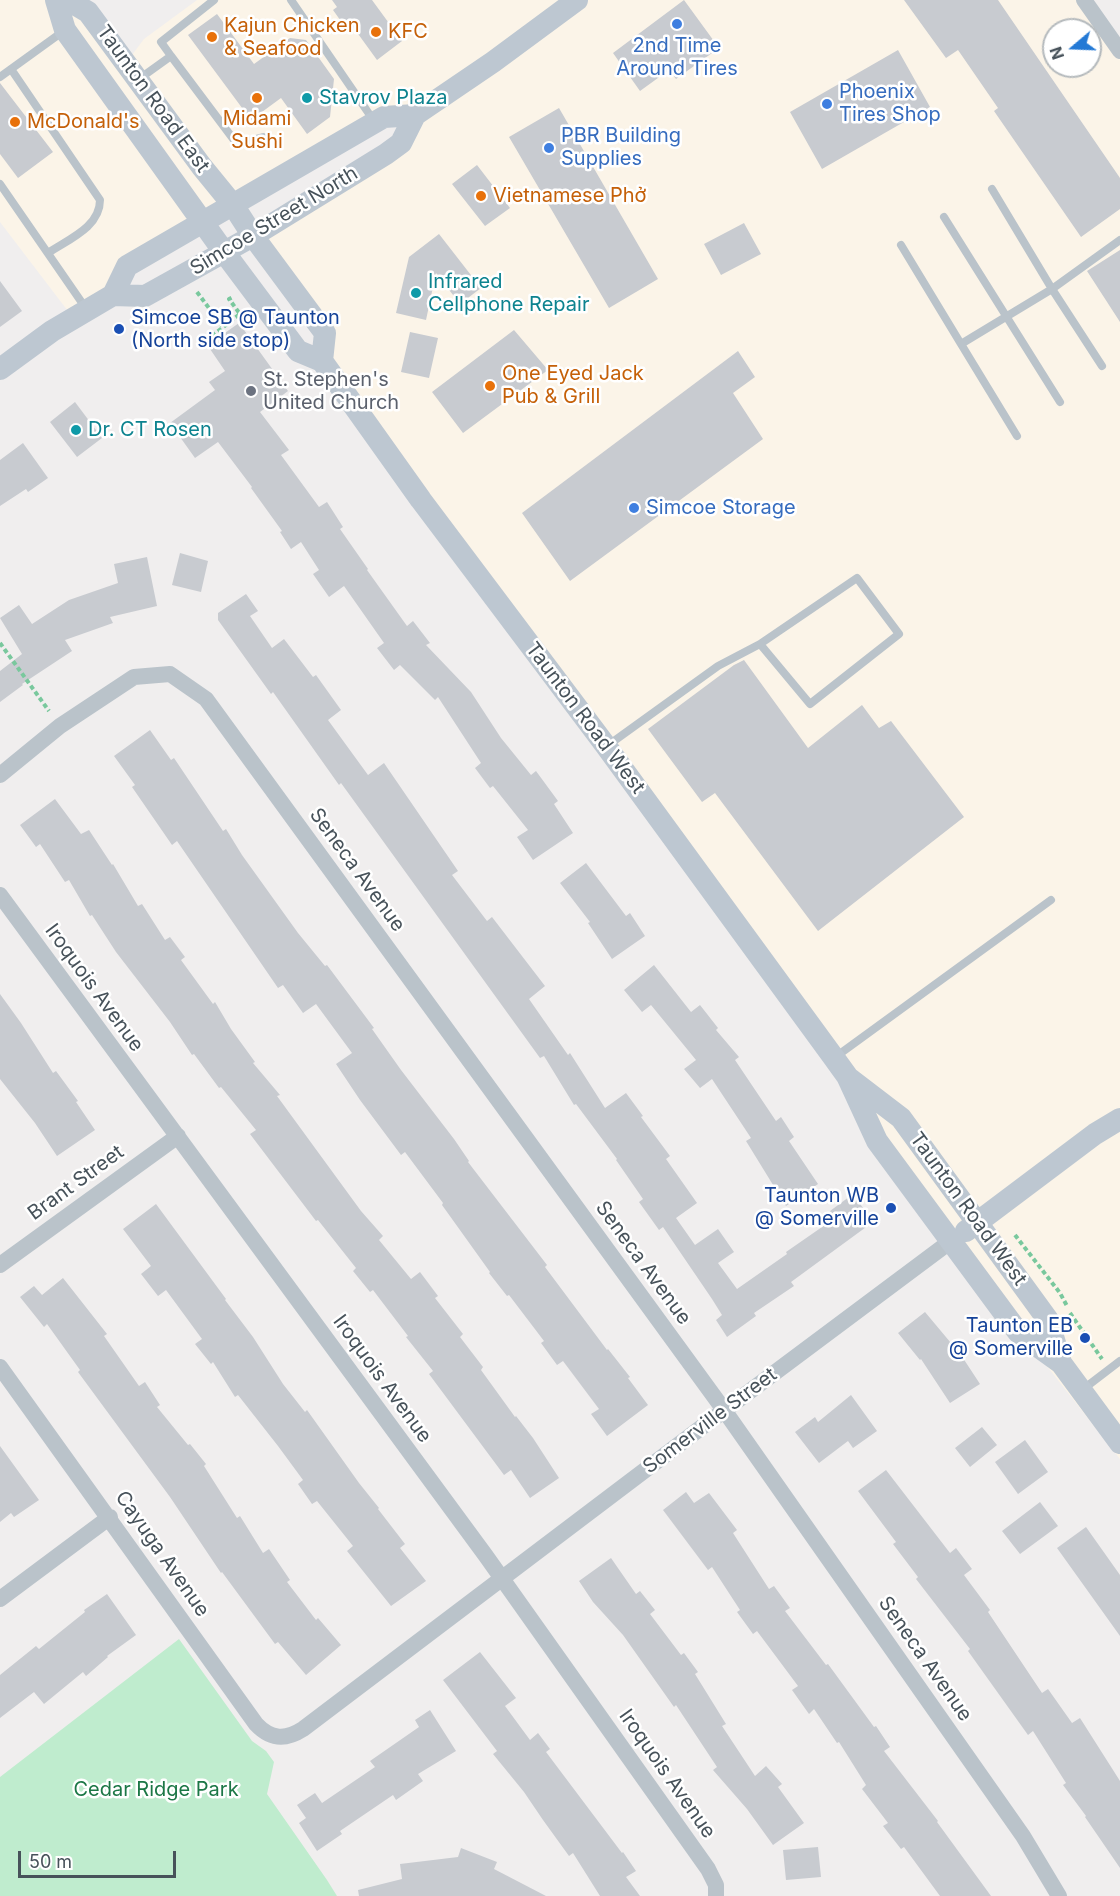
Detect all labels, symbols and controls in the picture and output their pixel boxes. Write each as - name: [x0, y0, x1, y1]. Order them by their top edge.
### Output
- place label: Kajun Chicken & Seafood: [224, 14, 359, 61]
- marker: 2nd Time Around Tires: [670, 17, 684, 31]
- north arrow: [1042, 18, 1102, 78]
- place label: KFC: [388, 20, 428, 44]
- street label: Taunton Road East: [91, 21, 215, 177]
- marker: KFC: [369, 25, 383, 39]
- marker: Kajun Chicken & Seafood: [205, 30, 219, 44]
- place label: 2nd Time Around Tires: [616, 34, 738, 81]
- text: N: [1045, 44, 1068, 62]
- place label: Phoenix Tires Shop: [839, 80, 941, 127]
- place label: Stavrov Plaza: [319, 86, 447, 110]
- marker: Midami Sushi: [250, 91, 264, 105]
- marker: Stavrov Plaza: [300, 91, 314, 105]
- marker: Phoenix Tires Shop: [820, 97, 834, 111]
- place label: Midami Sushi: [223, 107, 291, 154]
- place label: McDonald's: [27, 110, 140, 134]
- marker: McDonald's: [8, 115, 22, 129]
- place label: PBR Building Supplies: [561, 124, 681, 171]
- marker: PBR Building Supplies: [542, 141, 556, 155]
- street label: Simcoe Street North: [186, 161, 362, 281]
- place label: Vietnamese Phở: [493, 184, 646, 208]
- marker: Vietnamese Phở: [474, 189, 488, 203]
- place label: Infrared Cellphone Repair: [428, 270, 589, 317]
- marker: Infrared Cellphone Repair: [409, 286, 423, 300]
- place label: Simcoe SB @ Taunton (North side stop): [131, 306, 340, 353]
- marker: Simcoe SB @ Taunton (North side stop): [112, 322, 126, 336]
- place label: One Eyed Jack Pub & Grill: [502, 362, 644, 409]
- place label: St. Stephen's United Church: [263, 368, 399, 415]
- marker: One Eyed Jack Pub & Grill: [483, 379, 497, 393]
- marker: St. Stephen's United Church: [244, 384, 258, 398]
- place label: Dr. CT Rosen: [88, 418, 212, 442]
- marker: Dr. CT Rosen: [69, 423, 83, 437]
- place label: Simcoe Storage: [646, 496, 796, 520]
- marker: Simcoe Storage: [627, 501, 641, 515]
- street label: Taunton Road West: [520, 638, 650, 798]
- street label: Seneca Avenue: [304, 804, 410, 936]
- street label: Iroquois Avenue: [40, 919, 148, 1057]
- street label: Taunton Road West: [904, 1128, 1032, 1290]
- street label: Brant Street: [24, 1140, 128, 1226]
- place label: Taunton WB @ Somerville: [755, 1184, 879, 1231]
- street label: Seneca Avenue: [590, 1197, 696, 1329]
- marker: Taunton WB @ Somerville: [884, 1201, 898, 1215]
- street label: Iroquois Avenue: [328, 1310, 436, 1448]
- place label: Taunton EB @ Somerville: [949, 1314, 1073, 1361]
- marker: Taunton EB @ Somerville: [1078, 1331, 1092, 1345]
- street label: Somerville Street: [638, 1363, 782, 1479]
- street label: Cayuga Avenue: [110, 1487, 214, 1621]
- street label: Seneca Avenue: [873, 1592, 977, 1726]
- street label: Iroquois Avenue: [614, 1705, 720, 1843]
- park label: Cedar Ridge Park: [73, 1778, 239, 1802]
- scale bar: [21, 1839, 178, 1877]
- text: 50 m: [29, 1851, 72, 1872]

